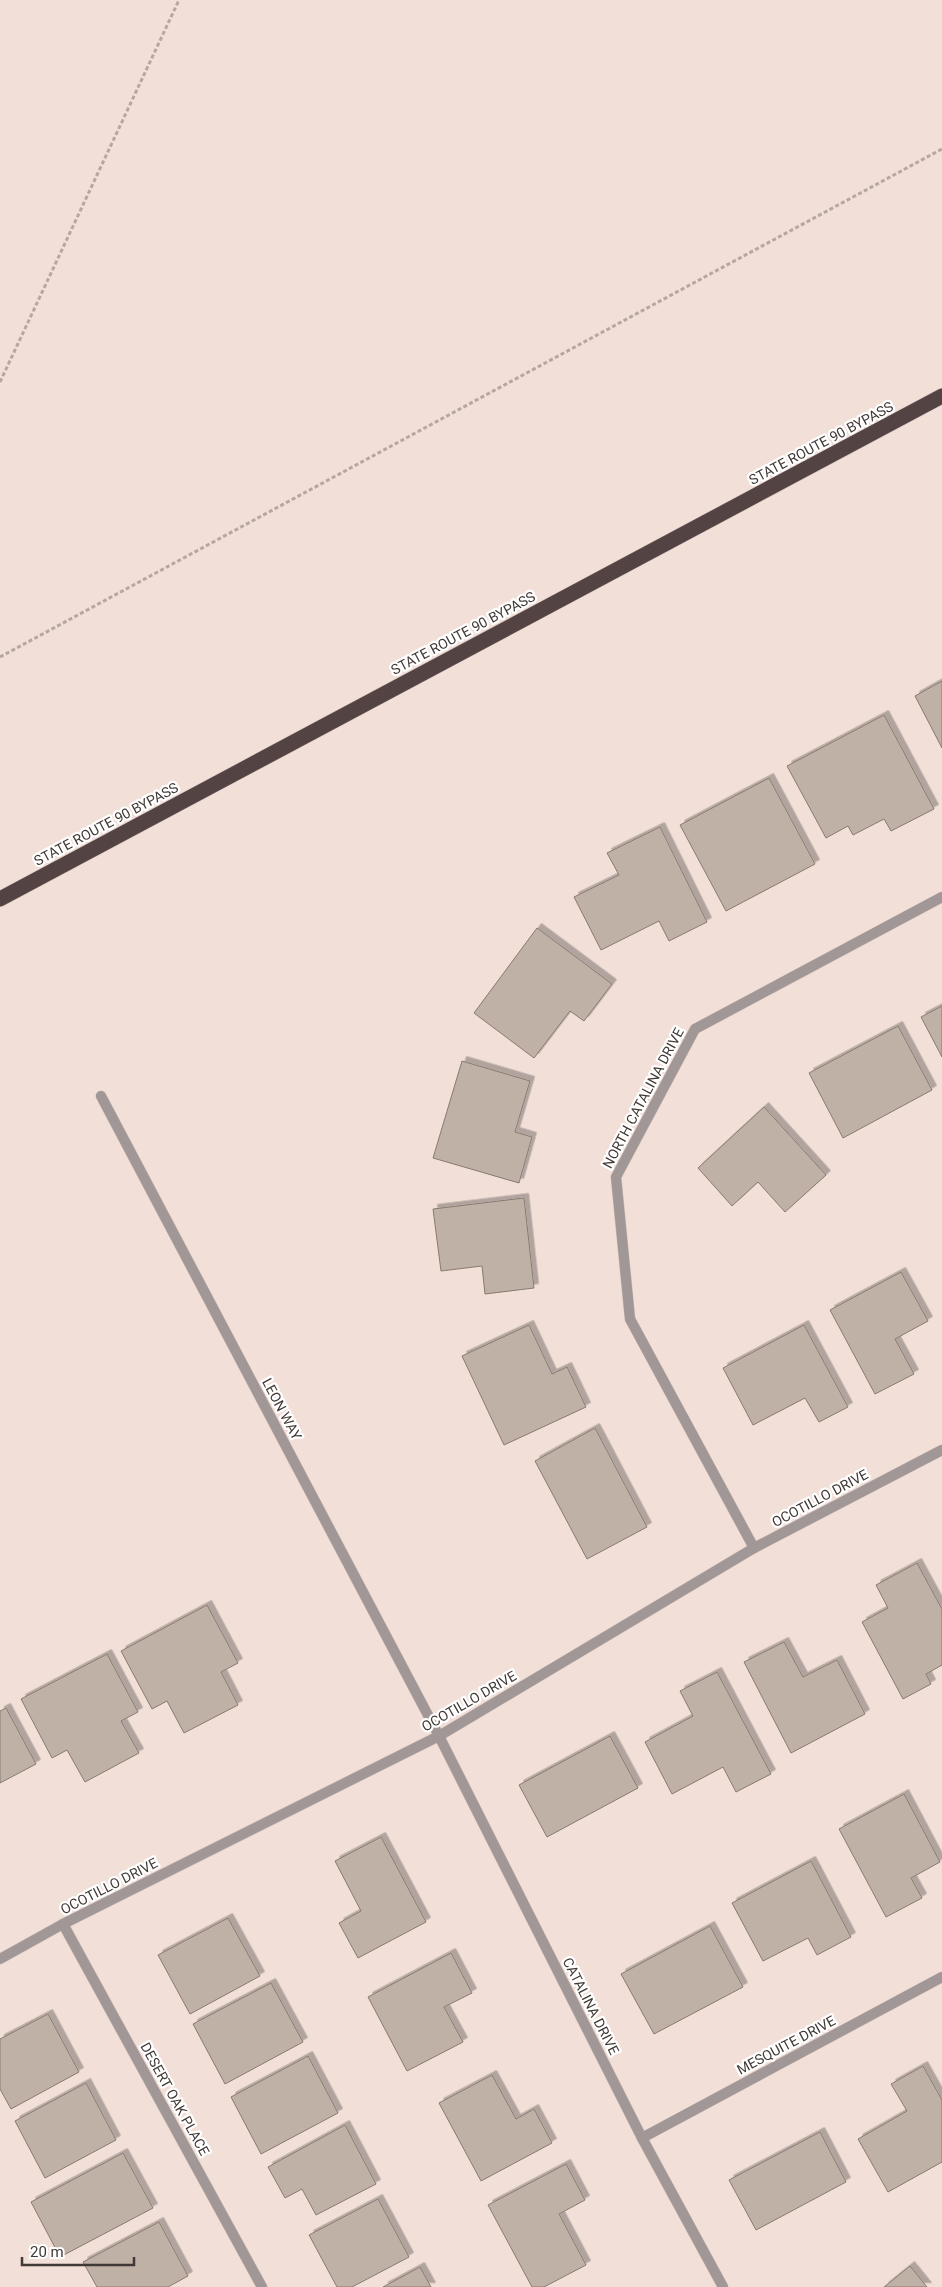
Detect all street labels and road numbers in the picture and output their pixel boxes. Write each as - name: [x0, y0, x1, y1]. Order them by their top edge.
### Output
- street label: STATE ROUTE 90 BYPASS: [746, 398, 896, 488]
- street label: STATE ROUTE 90 BYPASS: [388, 588, 538, 678]
- street label: STATE ROUTE 90 BYPASS: [31, 779, 181, 869]
- street label: NORTH CATALINA DRIVE: [599, 1025, 687, 1171]
- street label: LEON WAY: [259, 1375, 305, 1443]
- street label: OCOTILLO DRIVE: [769, 1466, 871, 1530]
- street label: OCOTILLO DRIVE: [419, 1667, 519, 1735]
- street label: OCOTILLO DRIVE: [58, 1855, 160, 1917]
- street label: CATALINA DRIVE: [560, 1955, 622, 2057]
- street label: MESQUITE DRIVE: [734, 2012, 838, 2078]
- street label: DESERT OAK PLACE: [137, 2040, 213, 2158]

